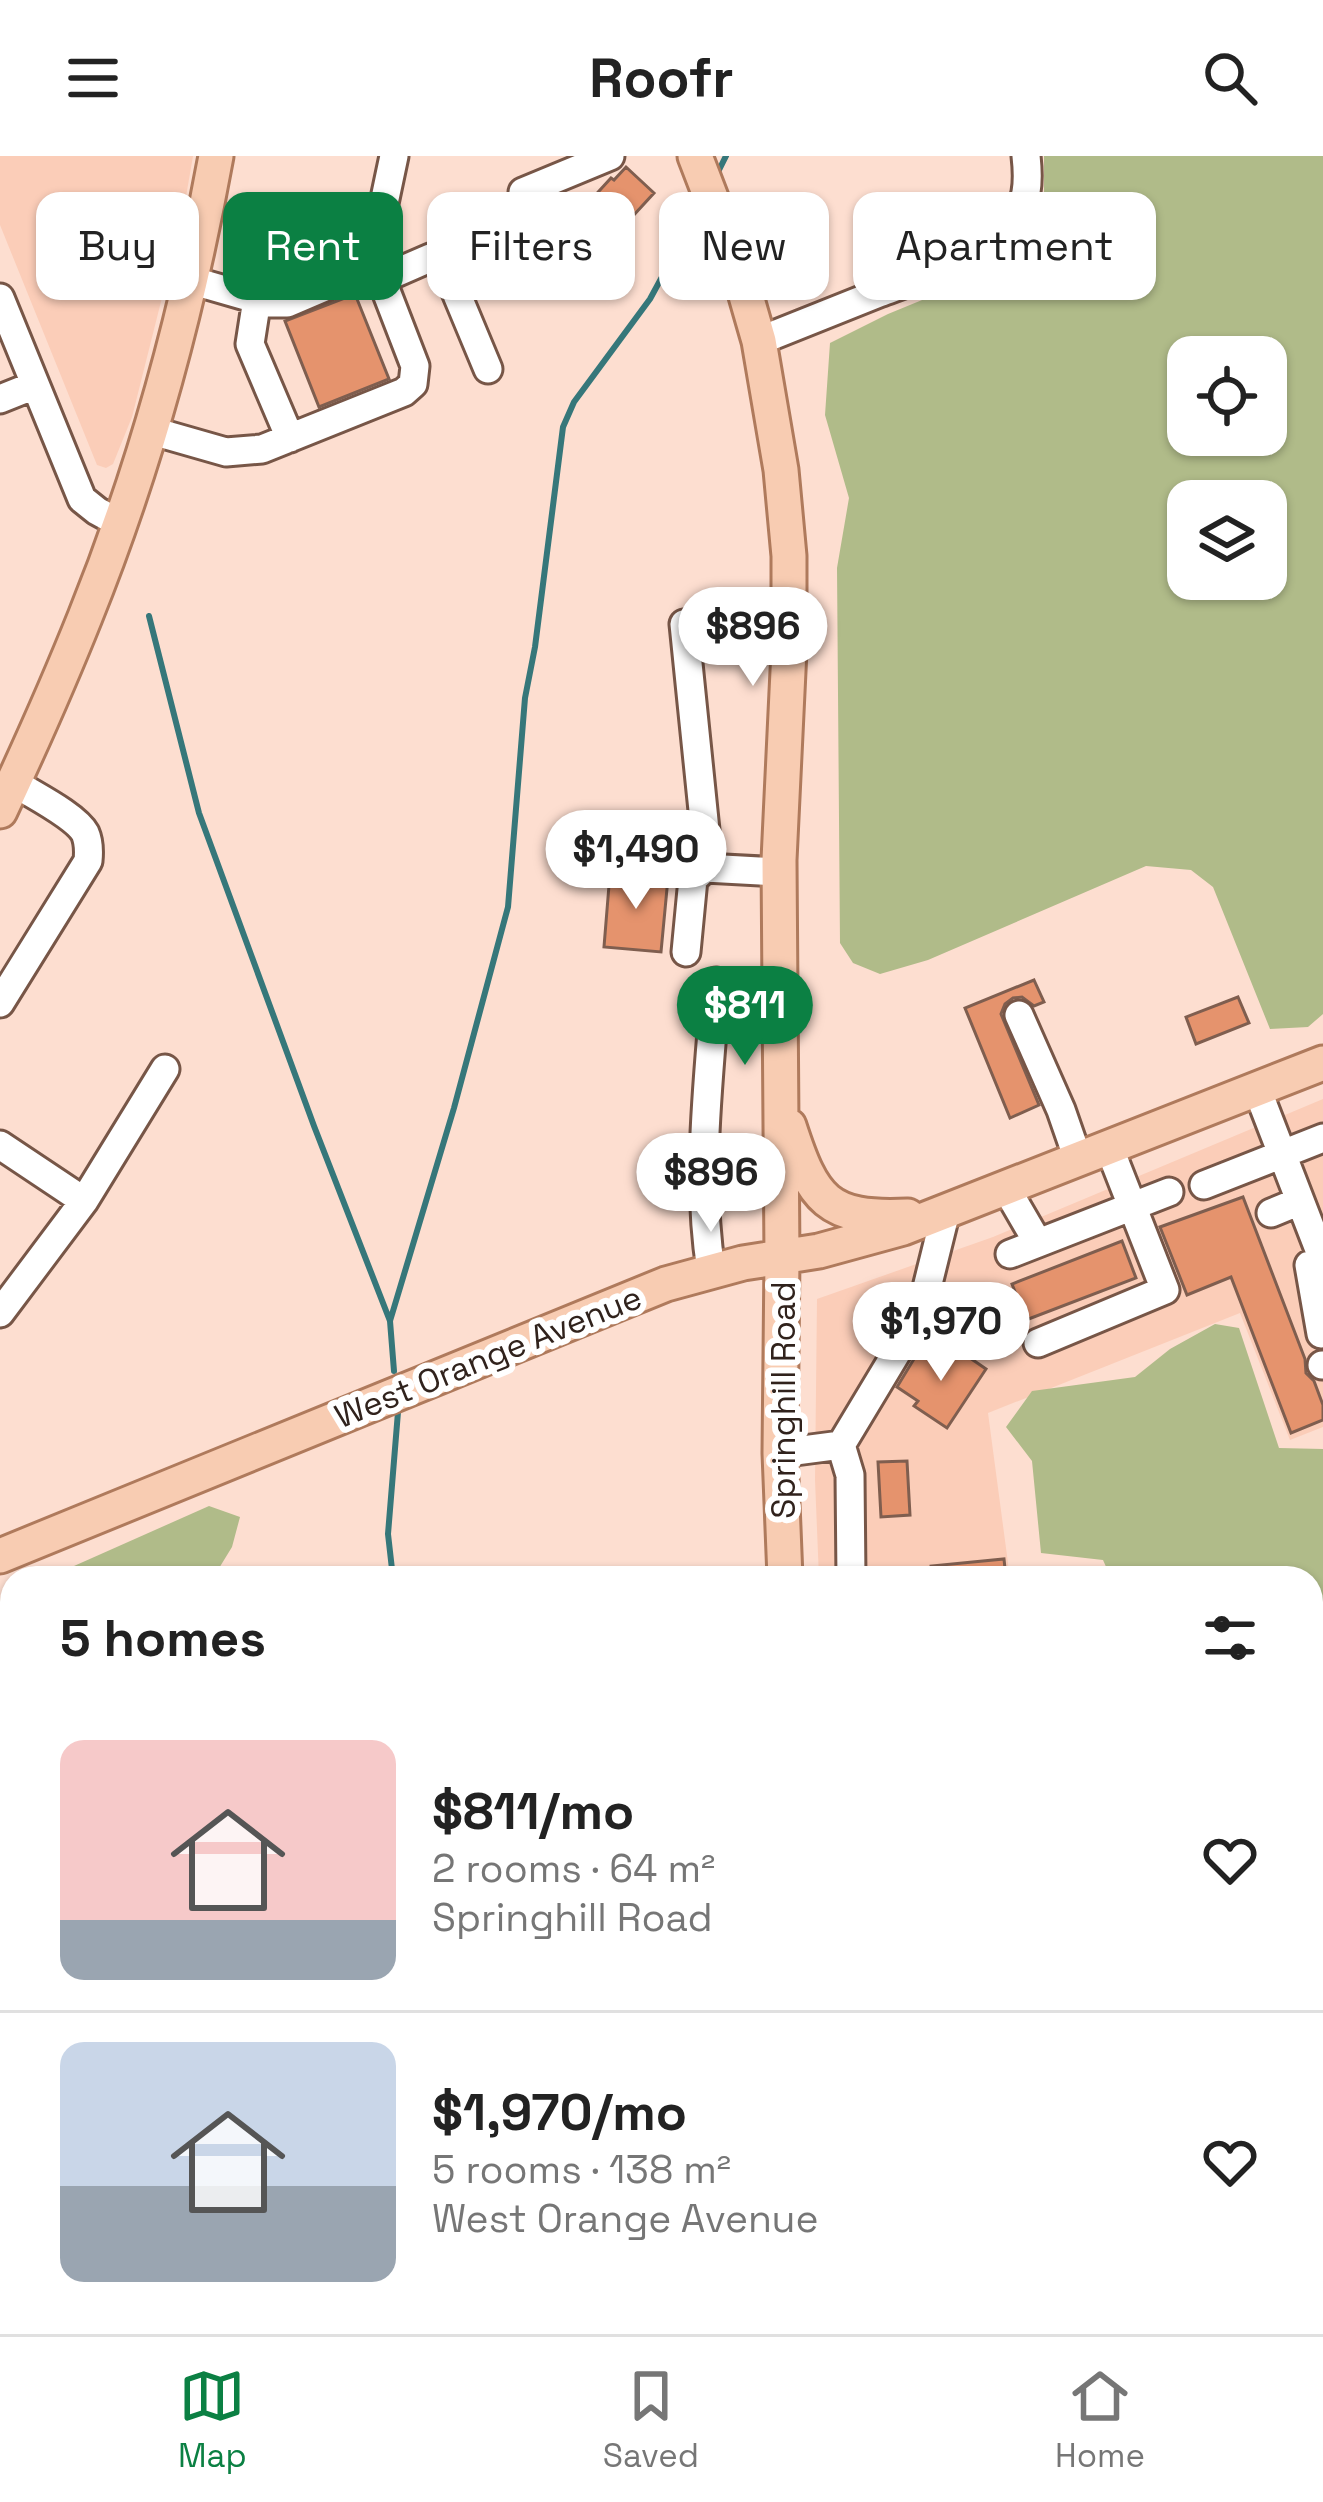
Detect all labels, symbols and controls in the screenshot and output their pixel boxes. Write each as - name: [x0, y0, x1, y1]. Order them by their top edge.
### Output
- text: Roofr: [589, 44, 734, 113]
- icon: menu: [60, 45, 126, 111]
- icon: search: [1197, 45, 1263, 111]
- chip: Buy: [36, 192, 199, 300]
- chip: Rent: [223, 192, 403, 300]
- chip: Filters: [427, 192, 635, 300]
- chip: New: [659, 192, 829, 300]
- chip: Apartment: [853, 192, 1156, 300]
- map controls: [1167, 336, 1287, 600]
- button: locate: [1167, 336, 1287, 456]
- button: layers: [1167, 480, 1287, 600]
- pin: $896: [682, 587, 824, 689]
- text: $896: [705, 601, 801, 650]
- pin: $1,490: [538, 810, 734, 912]
- text: $1,490: [573, 824, 699, 873]
- pin: $811: [674, 966, 816, 1068]
- text: $811: [704, 980, 786, 1029]
- pin: $896: [640, 1133, 782, 1235]
- text: $896: [663, 1147, 759, 1196]
- street label: West Orange Avenue: [329, 1276, 648, 1438]
- street label: Springhill Road: [763, 1281, 805, 1519]
- pin: $1,970: [843, 1282, 1039, 1384]
- text: $1,970: [880, 1296, 1002, 1345]
- icon: filters: [1197, 1605, 1263, 1671]
- text: 5 homes: [60, 1606, 266, 1671]
- text: $811/mo: [432, 1779, 634, 1844]
- icon: home: [156, 1788, 300, 1932]
- icon: heart: [1197, 1827, 1263, 1893]
- text: 2 rooms · 64 m²: [432, 1844, 715, 1893]
- text: Springhill Road: [432, 1893, 713, 1942]
- text: $1,970/mo: [432, 2080, 687, 2145]
- icon: home: [156, 2090, 300, 2234]
- icon: heart: [1197, 2129, 1263, 2195]
- text: 5 rooms · 138 m²: [432, 2145, 731, 2194]
- text: West Orange Avenue: [432, 2194, 819, 2243]
- tab: Map: [178, 2363, 247, 2477]
- tab: Saved: [603, 2363, 699, 2477]
- tab: Home: [1055, 2363, 1145, 2477]

